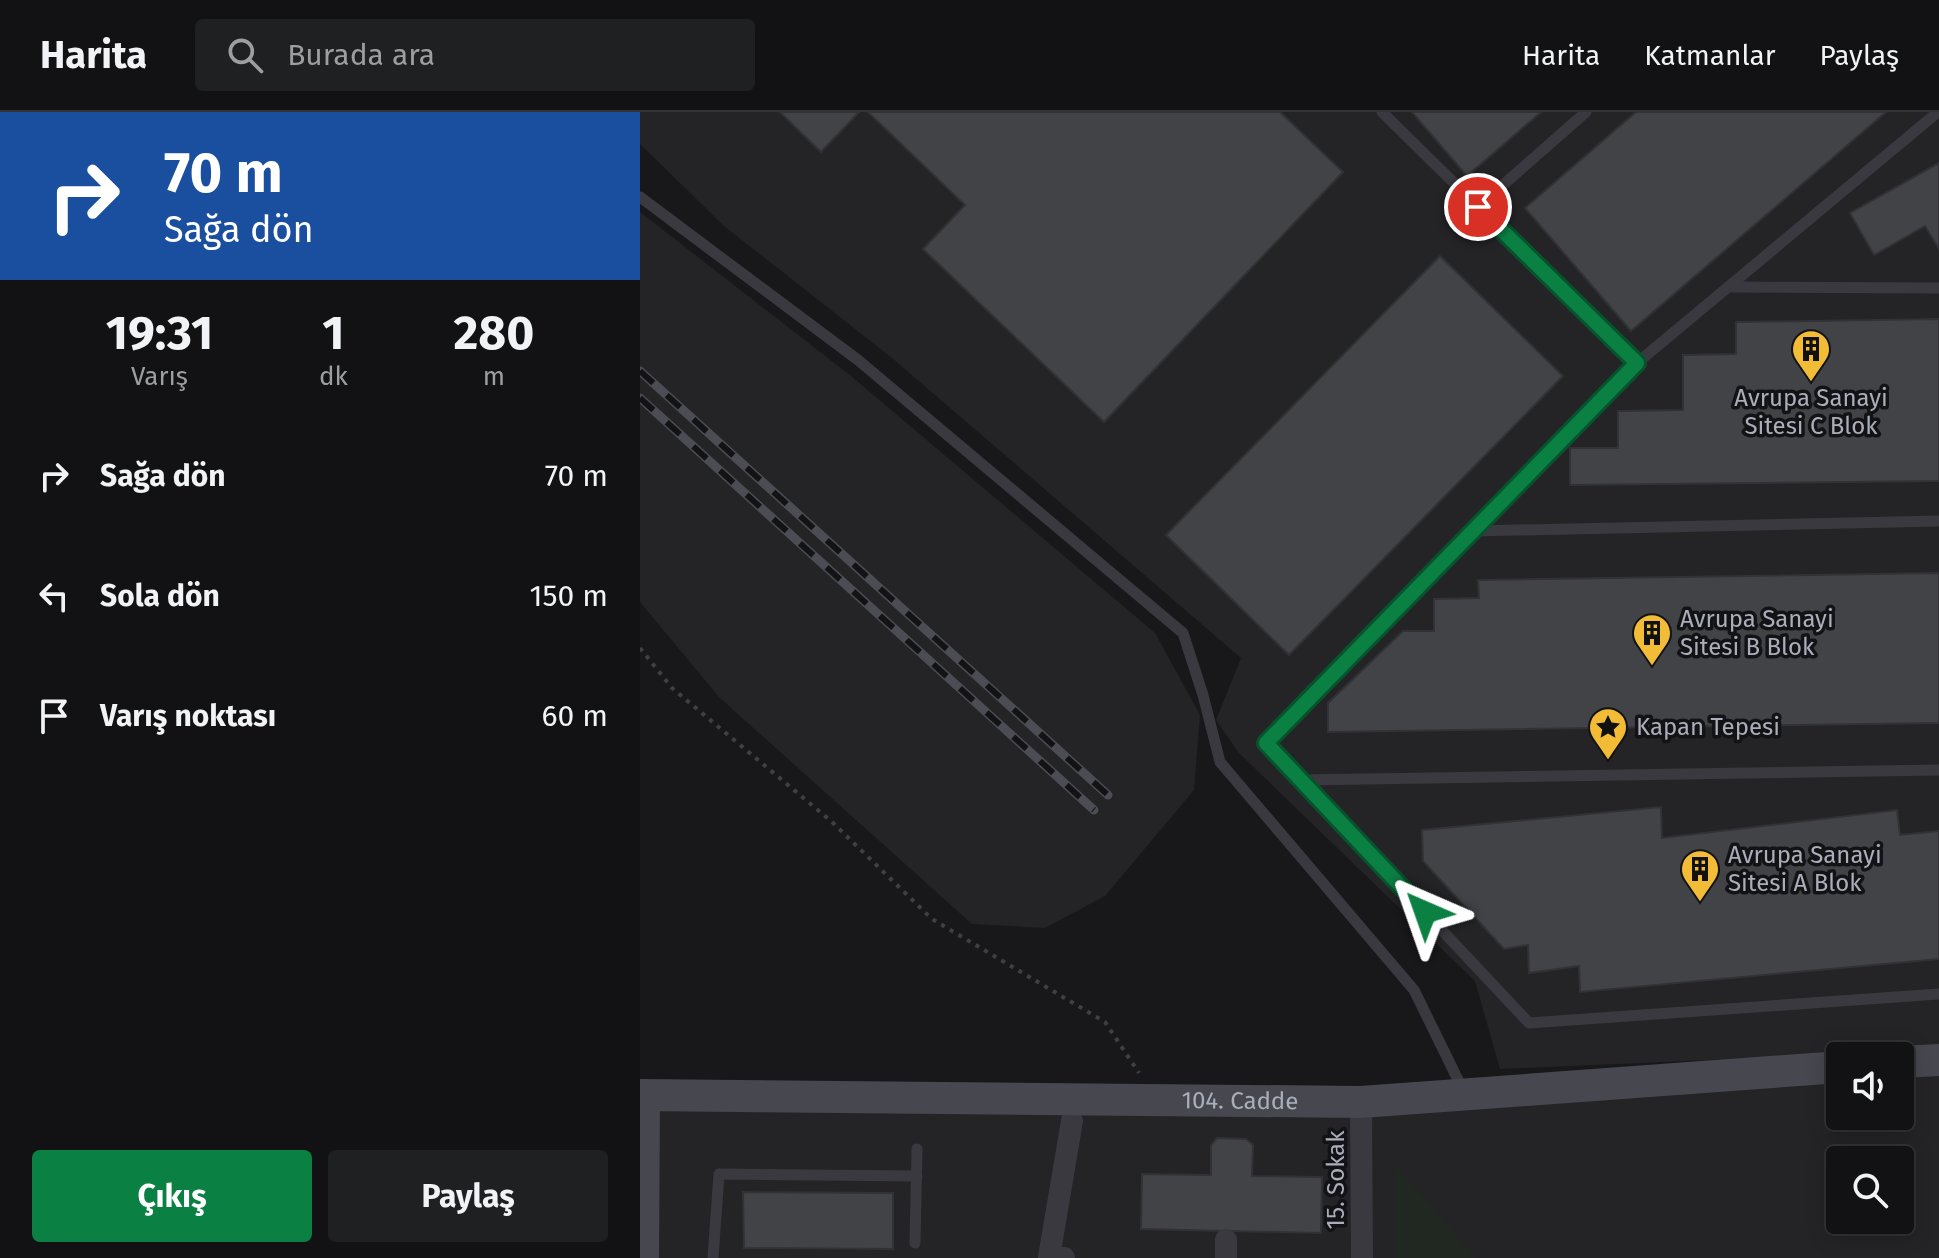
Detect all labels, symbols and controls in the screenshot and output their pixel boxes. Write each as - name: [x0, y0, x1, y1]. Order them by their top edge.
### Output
- search box: [195, 19, 755, 91]
- text: Harita: [40, 32, 147, 78]
- icon: search: [223, 33, 267, 77]
- text: Burada ara: [287, 37, 435, 73]
- text: Harita: [1522, 39, 1600, 72]
- text: Katmanlar: [1644, 39, 1776, 72]
- text: Paylaş: [1820, 39, 1899, 72]
- text: 70 m: [164, 140, 283, 207]
- icon: right: [32, 144, 136, 248]
- pin: [1444, 173, 1512, 241]
- icon: arrive: [1456, 185, 1500, 229]
- text: Sağa dön: [164, 208, 314, 252]
- text: 19:31: [106, 304, 213, 362]
- text: 1: [322, 304, 345, 362]
- text: 280: [454, 304, 534, 362]
- building icon: Avrupa Sanayi Sitesi C Blok: [1790, 328, 1832, 383]
- text: Varış: [131, 361, 188, 392]
- text: dk: [319, 361, 348, 392]
- text: m: [483, 361, 505, 392]
- place label: Avrupa Sanayi Sitesi C Blok: [1734, 384, 1888, 440]
- icon: right: [32, 454, 76, 498]
- text: Sağa dön: [100, 458, 226, 494]
- text: 70 m: [545, 458, 608, 494]
- icon: left: [32, 574, 76, 618]
- text: Sola dön: [100, 578, 220, 614]
- text: 150 m: [530, 578, 608, 614]
- place label: Avrupa Sanayi Sitesi B Blok: [1680, 605, 1834, 661]
- building icon: Avrupa Sanayi Sitesi B Blok: [1631, 612, 1673, 667]
- icon: arrive: [32, 694, 76, 738]
- text: Varış noktası: [100, 698, 276, 734]
- text: 60 m: [542, 698, 608, 734]
- place icon: Kapan Tepesi: [1587, 706, 1629, 761]
- place label: Kapan Tepesi: [1636, 713, 1780, 741]
- place label: Avrupa Sanayi Sitesi A Blok: [1728, 841, 1882, 897]
- building icon: Avrupa Sanayi Sitesi A Blok: [1679, 848, 1721, 903]
- position arrow: [1383, 870, 1467, 954]
- map controls: [1826, 1042, 1914, 1234]
- button: sound: [1826, 1042, 1914, 1130]
- street label: 104. Cadde: [1181, 1086, 1299, 1115]
- street label: 15. Sokak: [1322, 1130, 1350, 1229]
- button: search: [1826, 1146, 1914, 1234]
- button: Çıkış: [32, 1150, 312, 1242]
- button: Paylaş: [328, 1150, 608, 1242]

